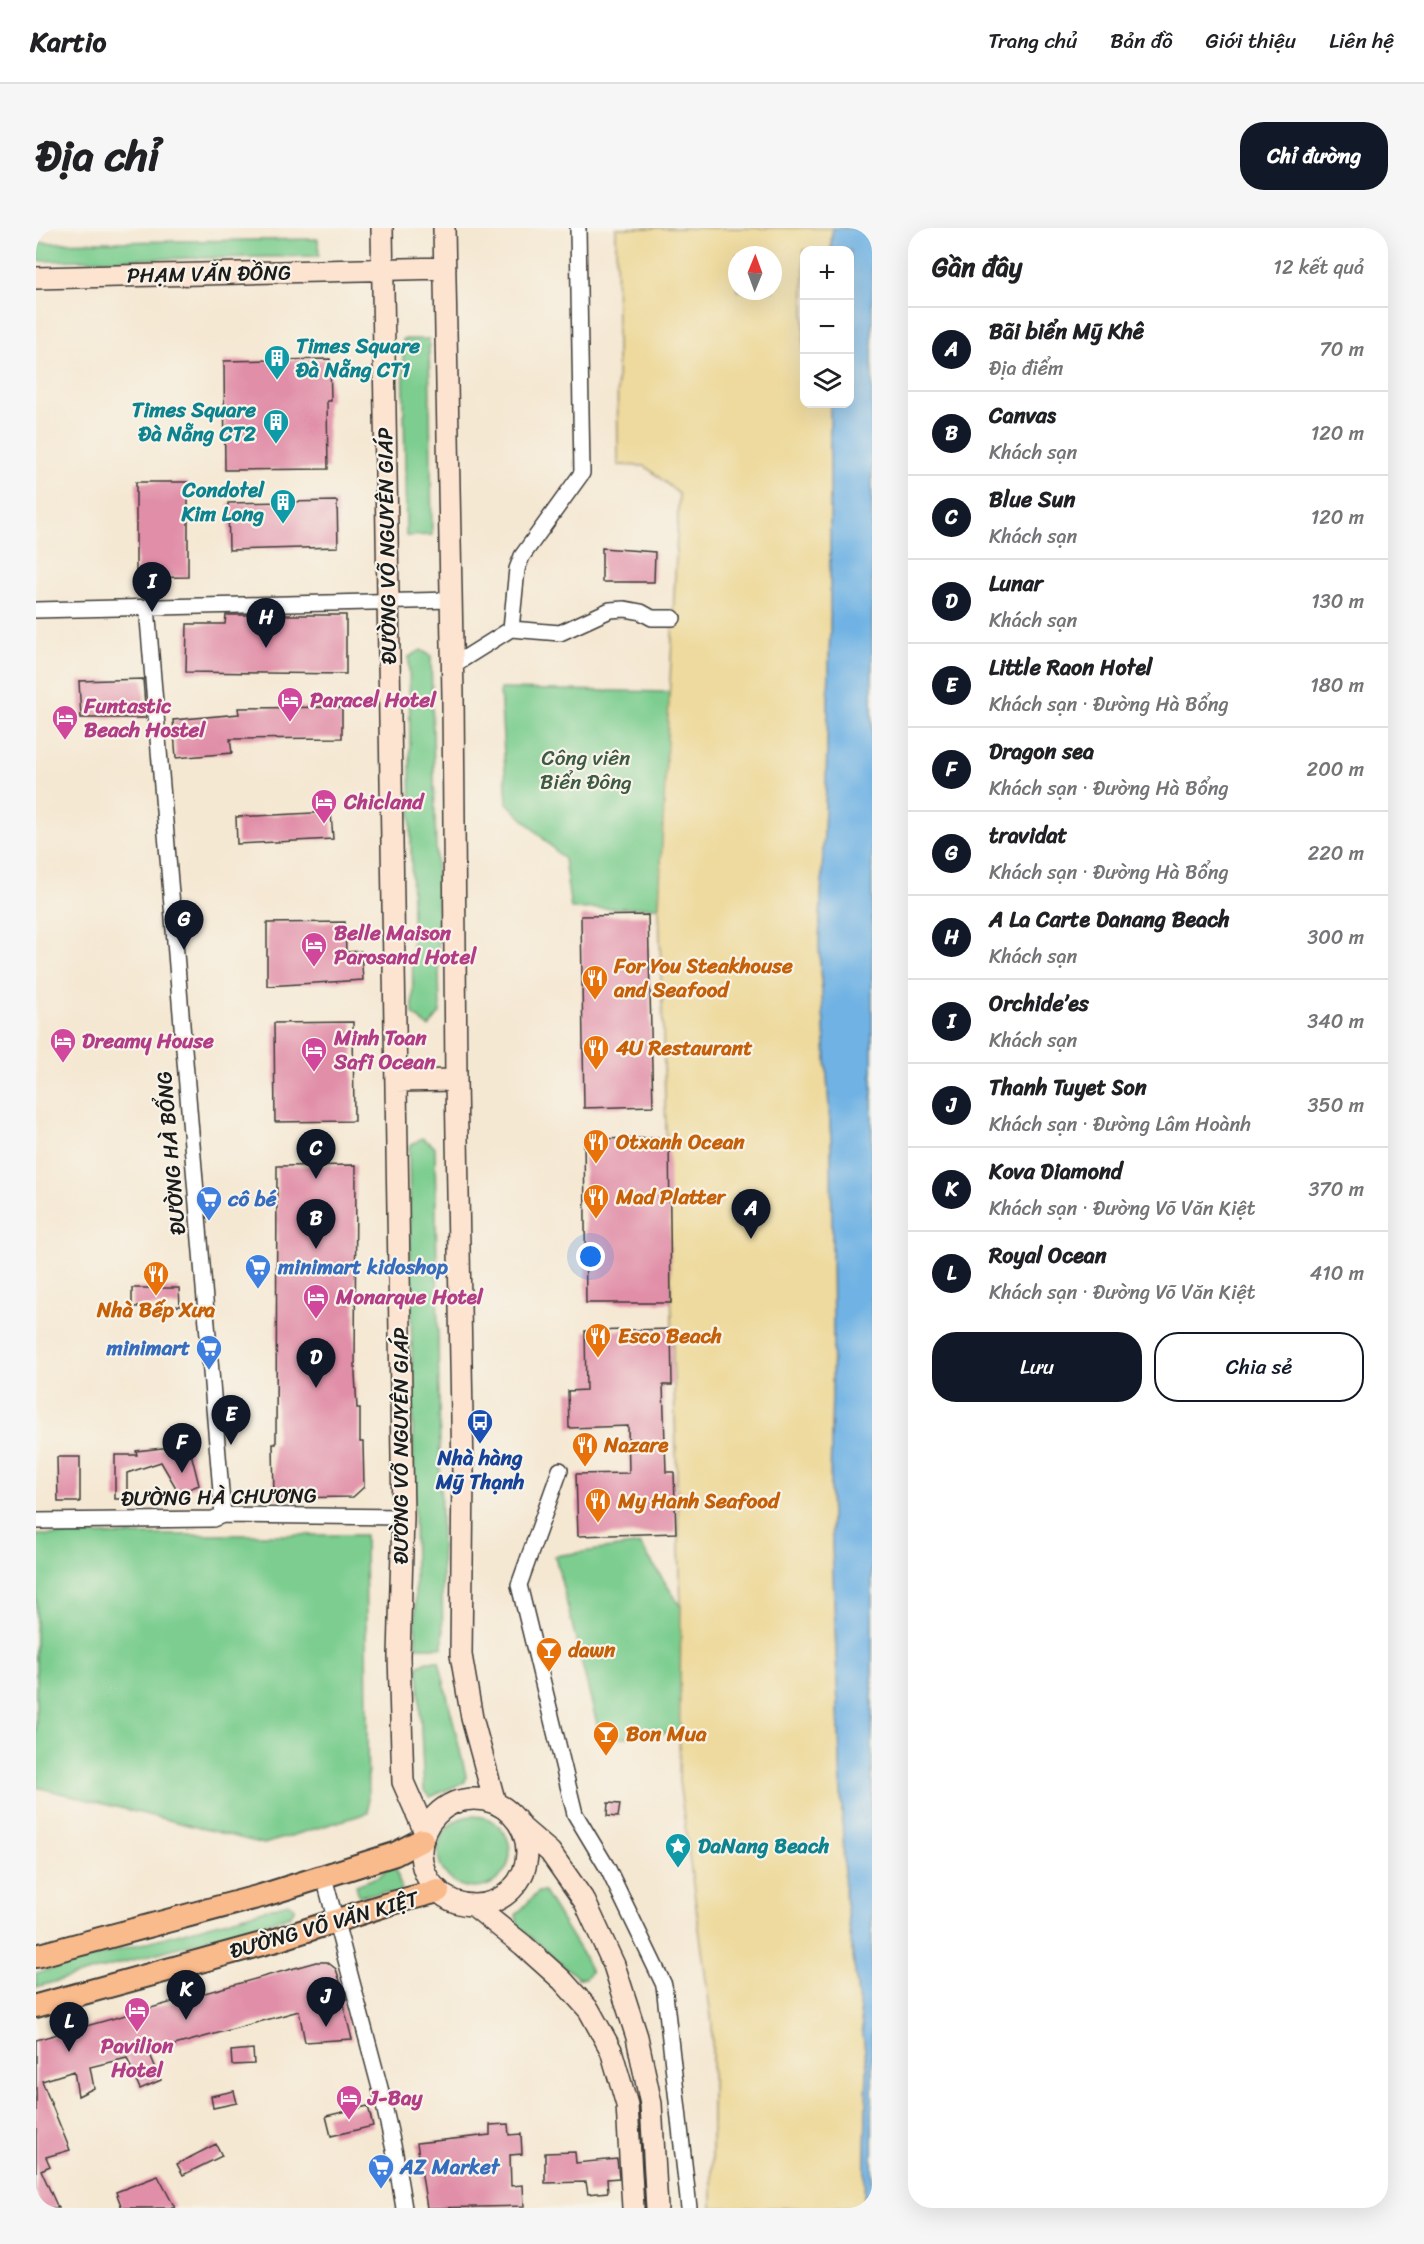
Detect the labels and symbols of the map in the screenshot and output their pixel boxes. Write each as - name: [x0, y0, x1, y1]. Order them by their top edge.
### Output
- north arrow: [728, 246, 782, 300]
- street label: PHẠM VĂN ĐỒNG: [127, 254, 291, 294]
- place label: Times Square Đà Nẵng CT1: [295, 327, 420, 389]
- building icon: Times Square Đà Nẵng CT1: [262, 343, 292, 381]
- place label: Times Square Đà Nẵng CT2: [132, 391, 256, 453]
- building icon: Times Square Đà Nẵng CT2: [261, 407, 291, 445]
- street label: ĐƯỜNG VÕ NGUYÊN GIÁP: [366, 427, 408, 665]
- place label: Condotel Kim Long: [181, 471, 265, 533]
- building icon: Condotel Kim Long: [268, 487, 298, 525]
- pin: I: [132, 562, 172, 612]
- pin: H: [246, 598, 286, 648]
- place label: Paracel Hotel: [310, 681, 437, 719]
- hotel icon: Paracel Hotel: [275, 685, 305, 723]
- place label: Funtastic Beach Hostel: [83, 687, 206, 749]
- hotel icon: Funtastic Beach Hostel: [50, 703, 80, 741]
- park label: Công viên Biển Đông: [540, 739, 632, 801]
- place label: Chicland: [343, 783, 425, 821]
- hotel icon: Chicland: [309, 787, 339, 825]
- pin: G: [164, 900, 204, 950]
- place label: Belle Maison Parosand Hotel: [334, 914, 477, 976]
- hotel icon: Belle Maison Parosand Hotel: [299, 930, 329, 968]
- place label: For You Steakhouse and Seafood: [613, 947, 793, 1009]
- restaurant icon: For You Steakhouse and Seafood: [580, 963, 610, 1001]
- place label: Minh Toan Safi Ocean: [333, 1019, 436, 1081]
- place label: Dreamy House: [82, 1022, 214, 1060]
- hotel icon: Dreamy House: [48, 1026, 78, 1064]
- place label: 4U Restaurant: [615, 1029, 753, 1067]
- restaurant icon: 4U Restaurant: [581, 1033, 611, 1071]
- hotel icon: Minh Toan Safi Ocean: [299, 1035, 329, 1073]
- street label: ĐƯỜNG HÀ BỔNG: [145, 1069, 197, 1237]
- place label: Otxanh Ocean: [616, 1123, 745, 1161]
- restaurant icon: Otxanh Ocean: [581, 1127, 611, 1165]
- pin: C: [296, 1130, 336, 1179]
- place label: Mad Platter: [615, 1178, 727, 1216]
- place label: cô bé: [227, 1180, 277, 1218]
- restaurant icon: Mad Platter: [581, 1182, 611, 1220]
- supermarket icon: cô bé: [194, 1184, 224, 1222]
- pin: A: [732, 1190, 770, 1239]
- pin: B: [296, 1200, 336, 1249]
- your location: [576, 1242, 605, 1271]
- place label: minimart kidoshop: [277, 1248, 449, 1286]
- supermarket icon: minimart kidoshop: [243, 1252, 273, 1290]
- restaurant icon: Nhà Bếp Xưa: [141, 1259, 171, 1297]
- place label: Monarque Hotel: [335, 1278, 484, 1316]
- hotel icon: Monarque Hotel: [301, 1282, 331, 1320]
- place label: Nhà Bếp Xưa: [96, 1291, 216, 1329]
- place label: Esco Beach: [618, 1317, 722, 1355]
- restaurant icon: Esco Beach: [583, 1321, 613, 1359]
- street label: ĐƯỜNG VÕ NGUYÊN GIÁP: [382, 1328, 420, 1564]
- place label: minimart: [106, 1329, 191, 1367]
- supermarket icon: minimart: [194, 1333, 224, 1371]
- pin: D: [296, 1338, 336, 1388]
- pin: E: [212, 1396, 250, 1445]
- bus stop icon: Nhà hàng Mỹ Thạnh: [465, 1407, 495, 1445]
- pin: F: [162, 1424, 202, 1473]
- place label: Nazare: [603, 1426, 669, 1464]
- restaurant icon: Nazare: [570, 1430, 600, 1468]
- place label: Nhà hàng Mỹ Thạnh: [435, 1439, 524, 1501]
- street label: ĐƯỜNG HÀ CHƯƠNG: [121, 1476, 317, 1518]
- place label: My Hanh Seafood: [617, 1482, 781, 1520]
- restaurant icon: My Hanh Seafood: [583, 1486, 613, 1524]
- place label: dawn: [568, 1631, 616, 1669]
- bar icon: dawn: [534, 1635, 564, 1673]
- place label: Bon Mua: [626, 1715, 707, 1753]
- bar icon: Bon Mua: [591, 1719, 621, 1757]
- place label: DaNang Beach: [698, 1827, 829, 1865]
- place icon: DaNang Beach: [663, 1831, 693, 1869]
- street label: ĐƯỜNG VÕ VĂN KIỆT: [225, 1879, 424, 1970]
- pin: K: [166, 1970, 206, 2020]
- pin: J: [306, 1978, 346, 2027]
- hotel icon: Pavilion Hotel: [122, 1995, 152, 2033]
- pin: L: [50, 2002, 88, 2052]
- place label: Pavilion Hotel: [101, 2027, 174, 2089]
- place label: J-Bay: [367, 2079, 424, 2117]
- hotel icon: J-Bay: [334, 2083, 364, 2121]
- place label: AZ Market: [399, 2148, 501, 2186]
- supermarket icon: AZ Market: [366, 2152, 396, 2190]

